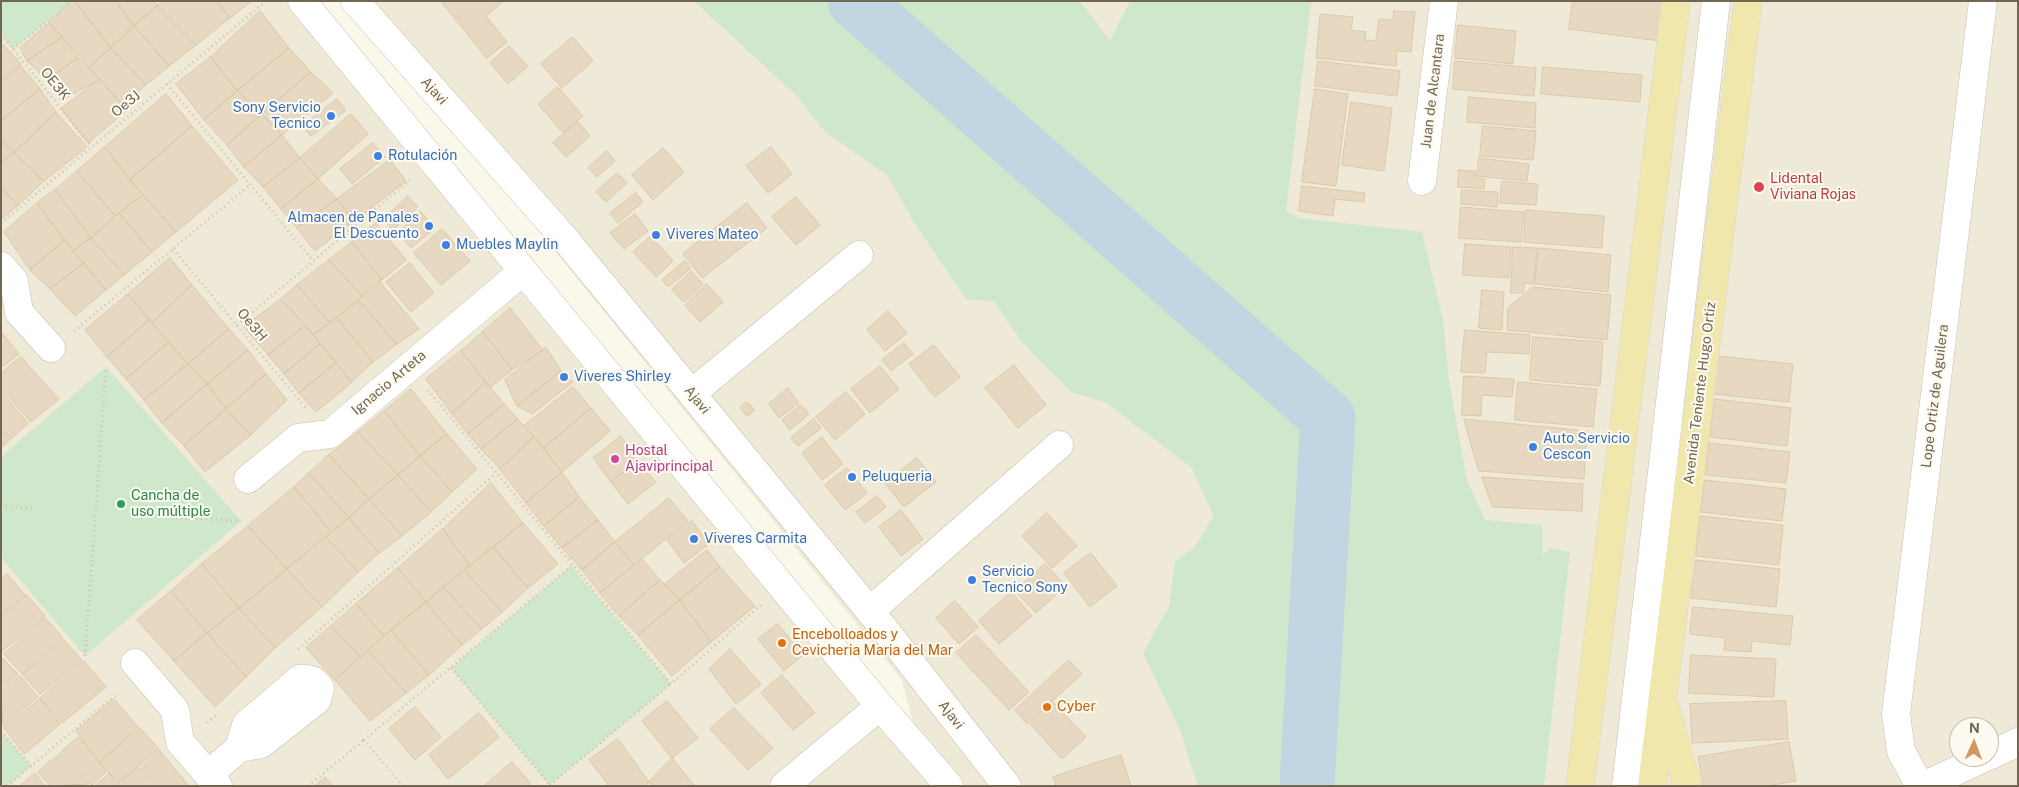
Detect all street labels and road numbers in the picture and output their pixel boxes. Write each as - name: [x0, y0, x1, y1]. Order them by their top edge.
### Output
- street label: Juan de Alcantara: [1418, 33, 1448, 149]
- street label: OE3K: [37, 64, 73, 104]
- street label: Ajavi: [417, 74, 451, 108]
- street label: Oe3J: [108, 87, 144, 121]
- street label: Avenida Teniente Hugo Ortiz: [1680, 301, 1720, 485]
- street label: Oe3H: [233, 305, 271, 345]
- street label: Lope Ortiz de Aguilera: [1918, 323, 1952, 469]
- street label: Ignacio Arteta: [348, 347, 430, 419]
- street label: Ajavi: [681, 382, 713, 418]
- street label: Ajavi: [935, 697, 967, 733]

